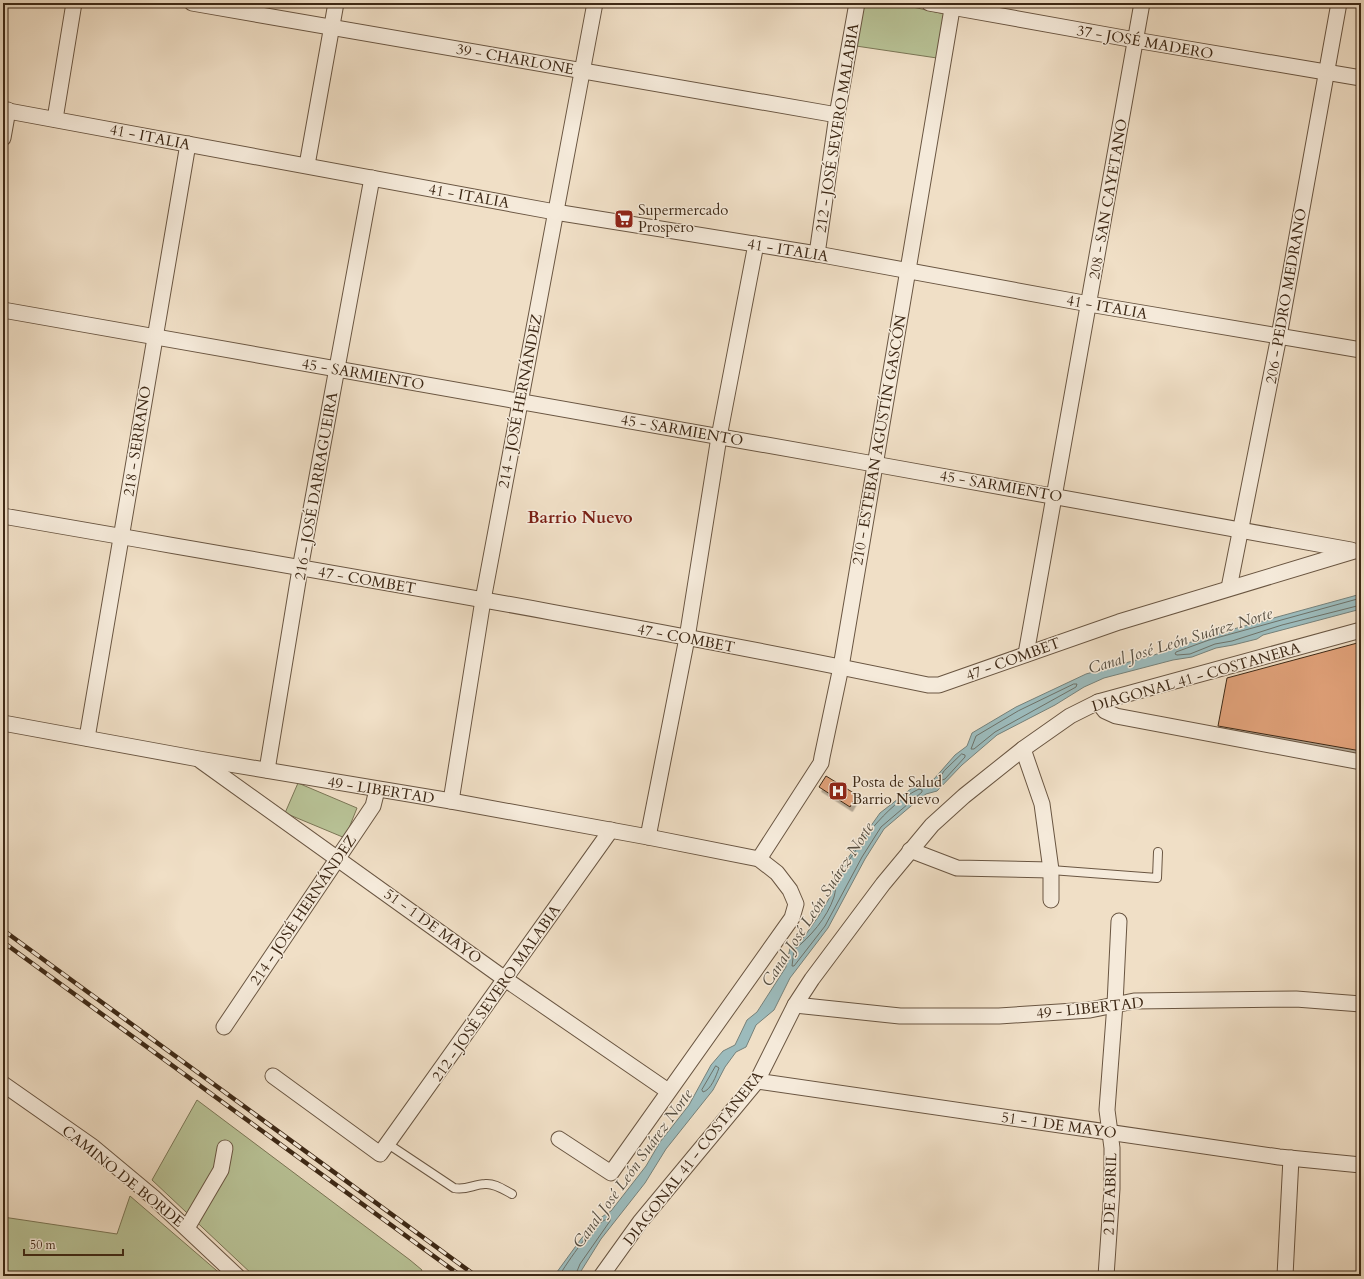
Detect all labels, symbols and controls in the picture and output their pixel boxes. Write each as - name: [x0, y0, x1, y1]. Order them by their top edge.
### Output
- street label: 37 - JOSÉ MADERO: [1075, 20, 1215, 64]
- street label: 212 - JOSÉ SEVERO MALABIA: [811, 22, 863, 234]
- street label: 39 - CHARLONE: [455, 39, 575, 79]
- street label: 208 - SAN CAYETANO: [1084, 117, 1132, 281]
- street label: 41 - ITALIA: [108, 119, 192, 155]
- street label: 41 - ITALIA: [427, 179, 511, 213]
- place label: Supermercado Prospero: [638, 200, 728, 237]
- street label: 206 - PEDRO MEDRANO: [1261, 207, 1311, 385]
- supermarket icon: Supermercado Prospero: [613, 208, 635, 230]
- street label: 41 - ITALIA: [746, 234, 830, 266]
- street label: 41 - ITALIA: [1065, 290, 1149, 324]
- street label: 214 - JOSÉ HERNÁNDEZ: [493, 312, 547, 490]
- street label: 210 - ESTEBAN AGUSTÍN GASCÓN: [847, 313, 911, 567]
- street label: 45 - SARMIENTO: [300, 353, 426, 395]
- street label: 218 - SERRANO: [118, 384, 156, 498]
- street label: 216 - JOSÉ DARRAGUEIRA: [290, 390, 342, 582]
- street label: 45 - SARMIENTO: [619, 409, 745, 451]
- street label: 45 - SARMIENTO: [938, 465, 1064, 507]
- district label: Barrio Nuevo: [527, 506, 633, 529]
- street label: 47 - COMBET: [316, 562, 418, 598]
- water label: Canal José León Suárez Norte: [1085, 602, 1276, 679]
- street label: 47 - COMBET: [635, 619, 737, 657]
- street label: 47 - COMBET: [963, 633, 1063, 685]
- street label: DIAGONAL 41 - COSTANERA: [1089, 637, 1303, 716]
- street label: 49 - LIBERTAD: [326, 772, 436, 808]
- place label: Posta de Salud Barrio Nuevo: [852, 772, 942, 809]
- hospital icon: Posta de Salud Barrio Nuevo: [827, 780, 849, 802]
- water label: Canal José León Suárez Norte: [756, 818, 880, 991]
- street label: 214 - JOSÉ HERNÁNDEZ: [245, 831, 361, 989]
- street label: 51 - 1 DE MAYO: [380, 884, 486, 968]
- street label: 212 - JOSÉ SEVERO MALABIA: [427, 900, 565, 1085]
- street label: 49 - LIBERTAD: [1035, 992, 1145, 1024]
- street label: DIAGONAL 41 - COSTANERA: [619, 1066, 768, 1249]
- water label: Canal José León Suárez Norte: [568, 1084, 698, 1253]
- street label: 51 - 1 DE MAYO: [1000, 1107, 1118, 1143]
- street label: CAMINO DE BORDE: [58, 1121, 188, 1231]
- street label: 2 DE ABRIL: [1099, 1151, 1121, 1236]
- scale bar: [24, 1231, 123, 1257]
- text: 50 m: [30, 1237, 57, 1253]

